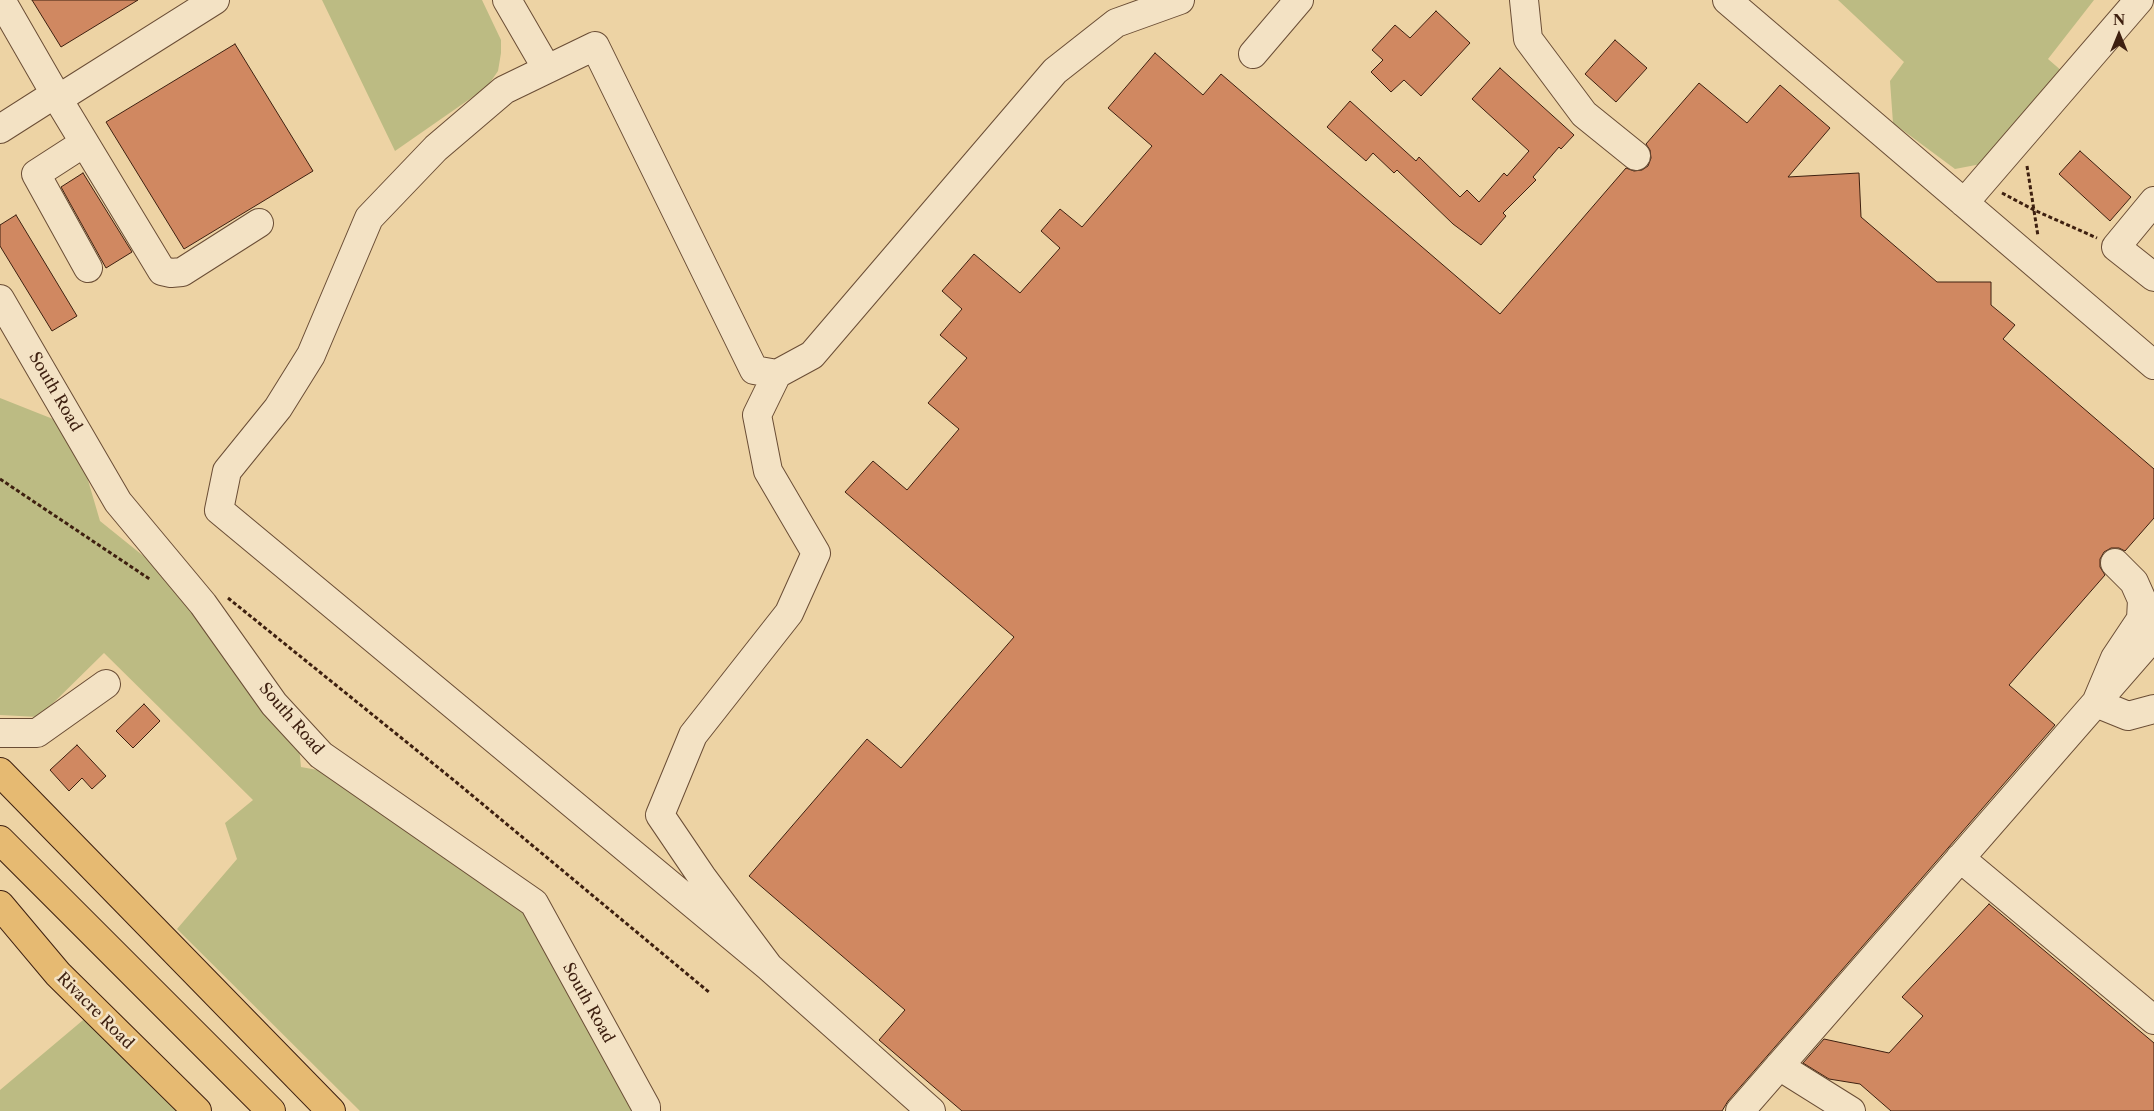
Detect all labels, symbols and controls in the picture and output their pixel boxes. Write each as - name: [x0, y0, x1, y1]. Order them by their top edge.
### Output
- north arrow: [2094, 10, 2144, 60]
- text: N: [2113, 11, 2125, 29]
- street label: South Road: [24, 349, 86, 435]
- street label: South Road: [255, 679, 327, 759]
- street label: South Road: [558, 960, 618, 1046]
- street label: Rivacre Road: [53, 969, 137, 1053]

